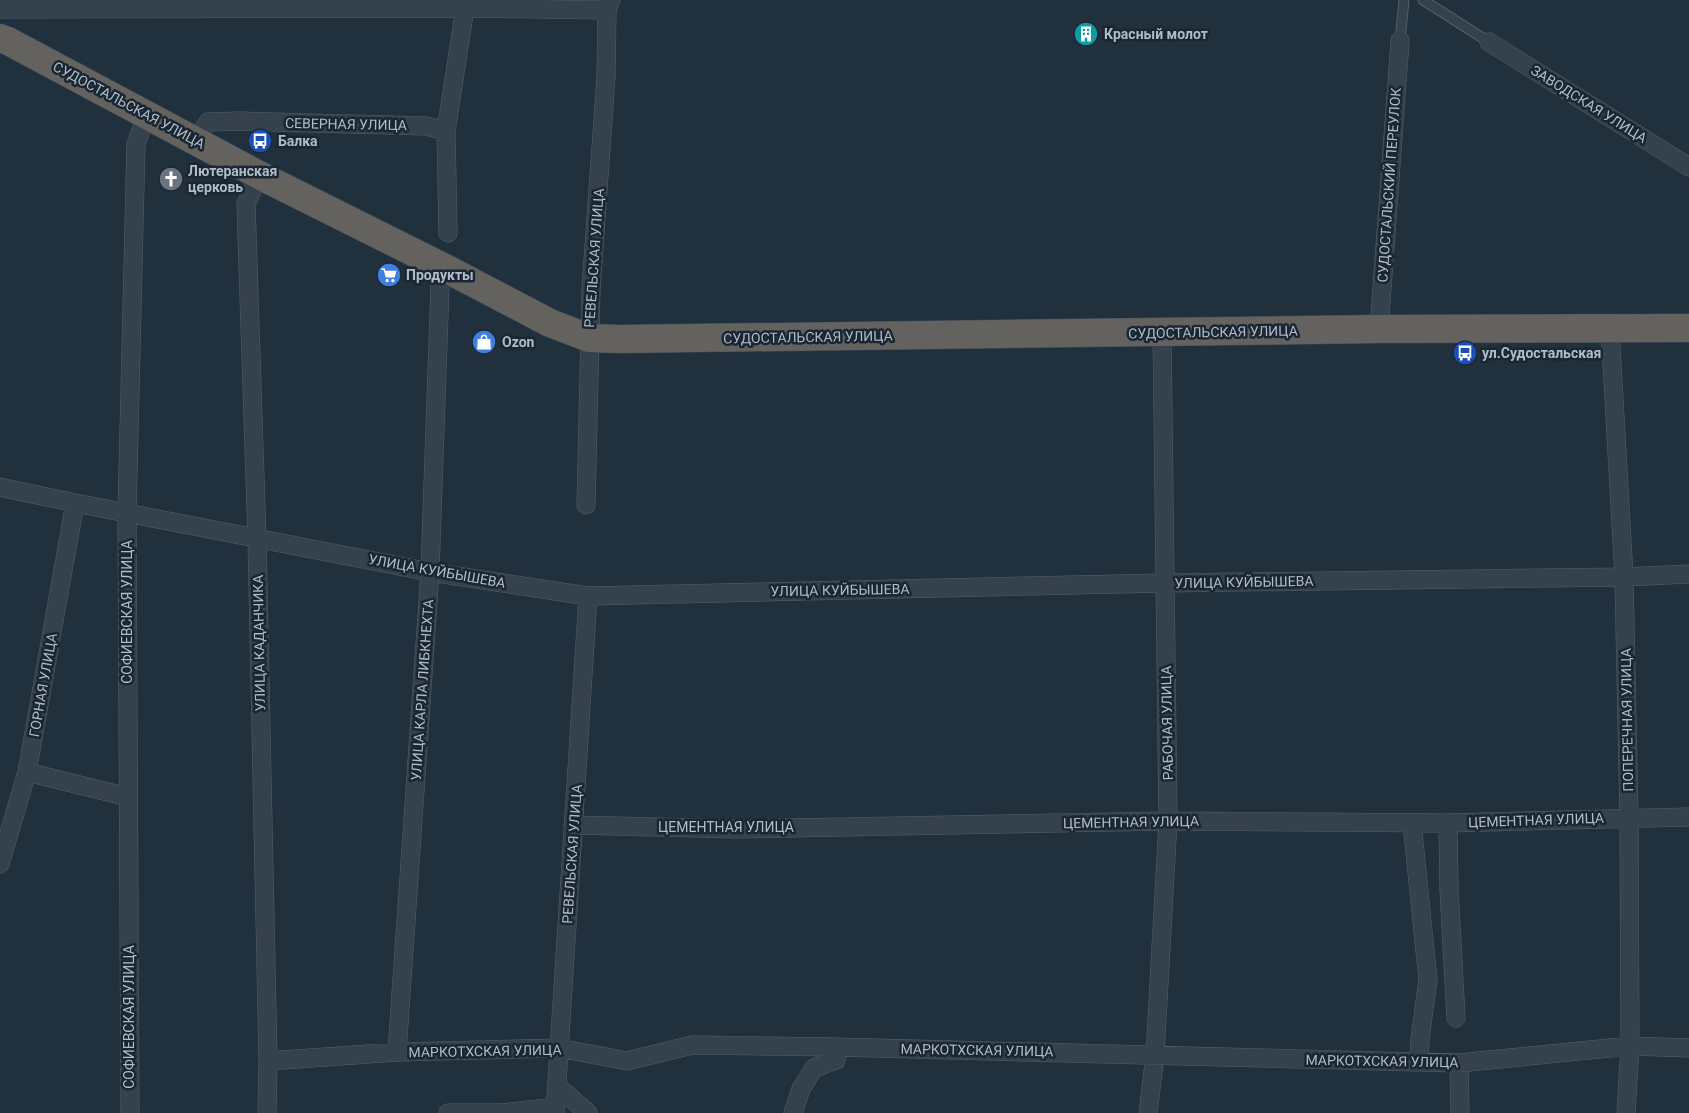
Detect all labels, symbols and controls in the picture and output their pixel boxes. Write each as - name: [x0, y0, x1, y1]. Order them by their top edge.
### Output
- building icon: Красный молот: [1073, 21, 1099, 47]
- place label: Красный молот: [1104, 26, 1208, 42]
- street label: СУДОСТАЛЬСКАЯ УЛИЦА: [50, 58, 208, 152]
- street label: ЗАВОДСКАЯ УЛИЦА: [1528, 62, 1650, 146]
- street label: СУДОСТАЛЬСКИЙ ПЕРЕУЛОК: [1374, 87, 1404, 283]
- street label: СЕВЕРНАЯ УЛИЦА: [285, 115, 407, 133]
- bus stop icon: Балка: [247, 128, 273, 154]
- place label: Балка: [278, 133, 318, 149]
- place label: Лютеранская церковь: [188, 163, 277, 195]
- church icon: Лютеранская церковь: [158, 166, 184, 192]
- street label: РЕВЕЛЬСКАЯ УЛИЦА: [581, 188, 607, 328]
- supermarket icon: Продукты: [376, 262, 402, 288]
- place label: Продукты: [406, 267, 474, 283]
- street label: СУДОСТАЛЬСКАЯ УЛИЦА: [1128, 323, 1298, 341]
- street label: СУДОСТАЛЬСКАЯ УЛИЦА: [723, 328, 893, 346]
- shop icon: Ozon: [471, 329, 497, 355]
- place label: Ozon: [502, 334, 535, 350]
- bus stop icon: ул.Судостальская: [1452, 340, 1478, 366]
- place label: ул.Судостальская: [1482, 345, 1601, 361]
- street label: СОФИЕВСКАЯ УЛИЦА: [119, 540, 135, 684]
- street label: УЛИЦА КУЙБЫШЕВА: [367, 551, 507, 591]
- street label: УЛИЦА КУЙБЫШЕВА: [1174, 573, 1314, 591]
- street label: УЛИЦА КАДАНЧИКА: [250, 574, 268, 712]
- street label: УЛИЦА КУЙБЫШЕВА: [770, 581, 910, 599]
- street label: УЛИЦА КАРЛА ЛИБКНЕХТА: [408, 599, 436, 781]
- street label: ГОРНАЯ УЛИЦА: [26, 632, 60, 738]
- street label: ПОПЕРЕЧНАЯ УЛИЦА: [1618, 648, 1636, 792]
- street label: РАБОЧАЯ УЛИЦА: [1158, 666, 1176, 780]
- street label: РЕВЕЛЬСКАЯ УЛИЦА: [559, 784, 585, 924]
- street label: ЦЕМЕНТНАЯ УЛИЦА: [1468, 810, 1604, 830]
- street label: ЦЕМЕНТНАЯ УЛИЦА: [1063, 813, 1199, 831]
- street label: ЦЕМЕНТНАЯ УЛИЦА: [658, 819, 794, 835]
- street label: СОФИЕВСКАЯ УЛИЦА: [121, 945, 137, 1089]
- street label: МАРКОТХСКАЯ УЛИЦА: [900, 1041, 1054, 1059]
- street label: МАРКОТХСКАЯ УЛИЦА: [408, 1042, 562, 1060]
- street label: МАРКОТХСКАЯ УЛИЦА: [1305, 1052, 1459, 1070]

